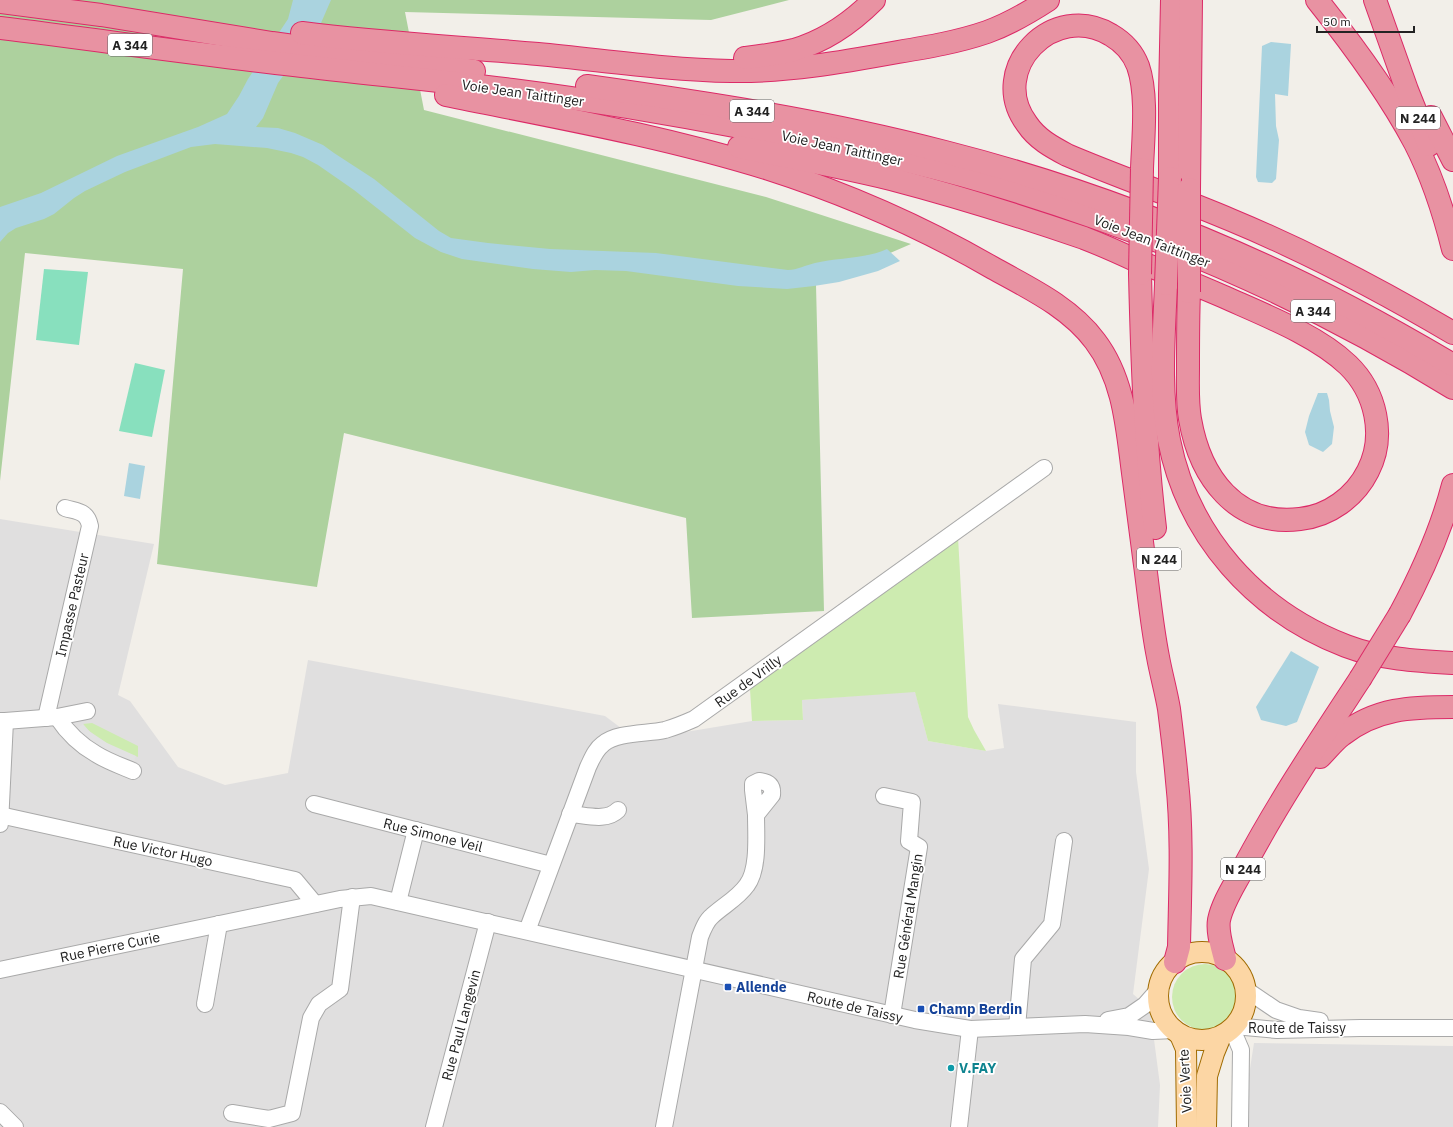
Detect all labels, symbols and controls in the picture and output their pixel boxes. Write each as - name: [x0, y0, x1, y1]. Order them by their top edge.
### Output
- scale bar: [1317, 8, 1414, 34]
- text: 50 m: [1323, 14, 1351, 29]
- road number: A 344: [108, 34, 152, 56]
- street label: Voie Jean Taittinger: [461, 76, 585, 110]
- road number: A 344: [730, 100, 774, 122]
- road number: N 244: [1396, 107, 1440, 129]
- street label: Voie Jean Taittinger: [780, 126, 904, 170]
- street label: Voie Jean Taittinger: [1091, 211, 1213, 271]
- road number: A 344: [1291, 300, 1335, 322]
- road number: N 244: [1137, 548, 1181, 570]
- street label: Impasse Pasteur: [51, 551, 93, 659]
- street label: Rue de Vrilly: [711, 651, 785, 711]
- street label: Rue Simone Veil: [382, 814, 485, 856]
- street label: Rue Victor Hugo: [112, 832, 214, 870]
- street label: Rue Général Mangin: [889, 852, 927, 980]
- road number: N 244: [1221, 858, 1265, 880]
- street label: Rue Pierre Curie: [58, 928, 162, 966]
- street label: Rue Paul Langevin: [437, 967, 485, 1083]
- place label: Allende: [736, 978, 787, 996]
- marker: Allende: [723, 982, 733, 992]
- street label: Route de Taissy: [805, 987, 905, 1027]
- place label: Champ Berdin: [929, 1000, 1022, 1018]
- marker: Champ Berdin: [916, 1004, 926, 1014]
- street label: Route de Taissy: [1248, 1019, 1346, 1037]
- street label: Voie Verte: [1174, 1048, 1196, 1113]
- place label: V.FAY: [959, 1059, 996, 1077]
- marker: V.FAY: [946, 1063, 956, 1073]

